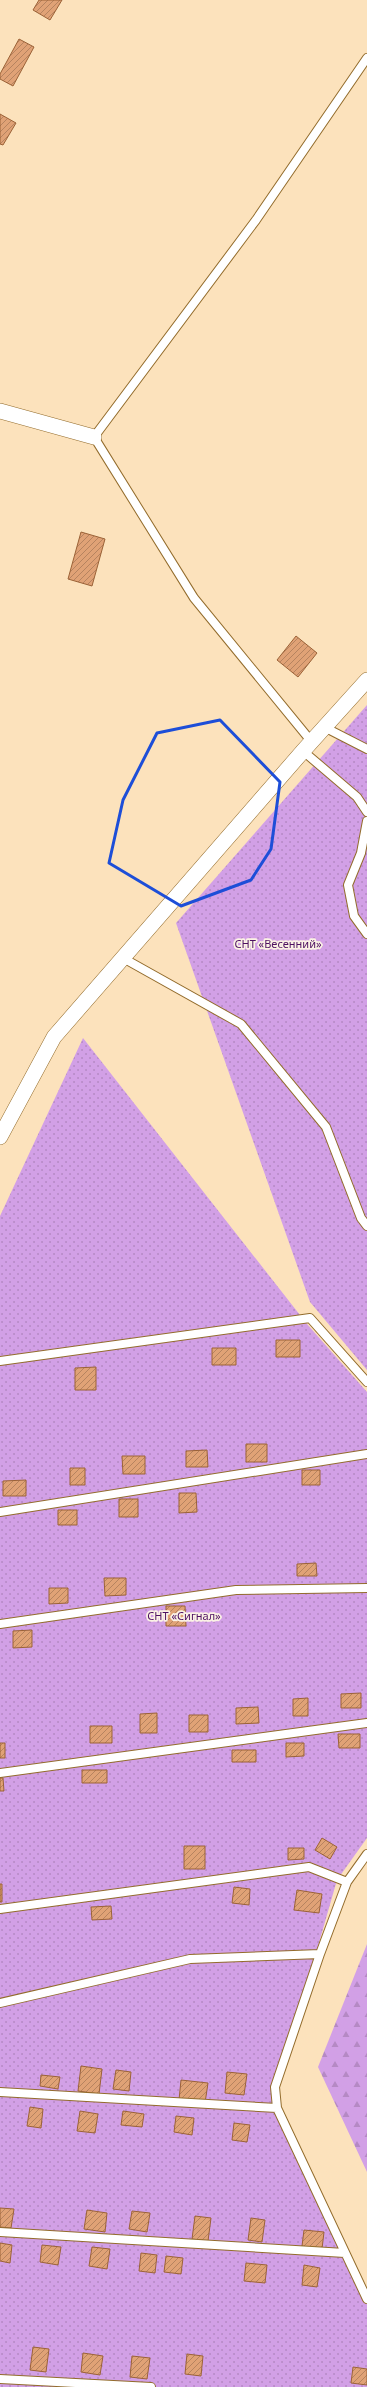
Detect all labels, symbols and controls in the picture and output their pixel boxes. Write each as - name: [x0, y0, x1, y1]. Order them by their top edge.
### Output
- park label: СНТ «Весенний»: [234, 936, 322, 951]
- park label: СНТ «Сигнал»: [147, 1608, 221, 1623]

